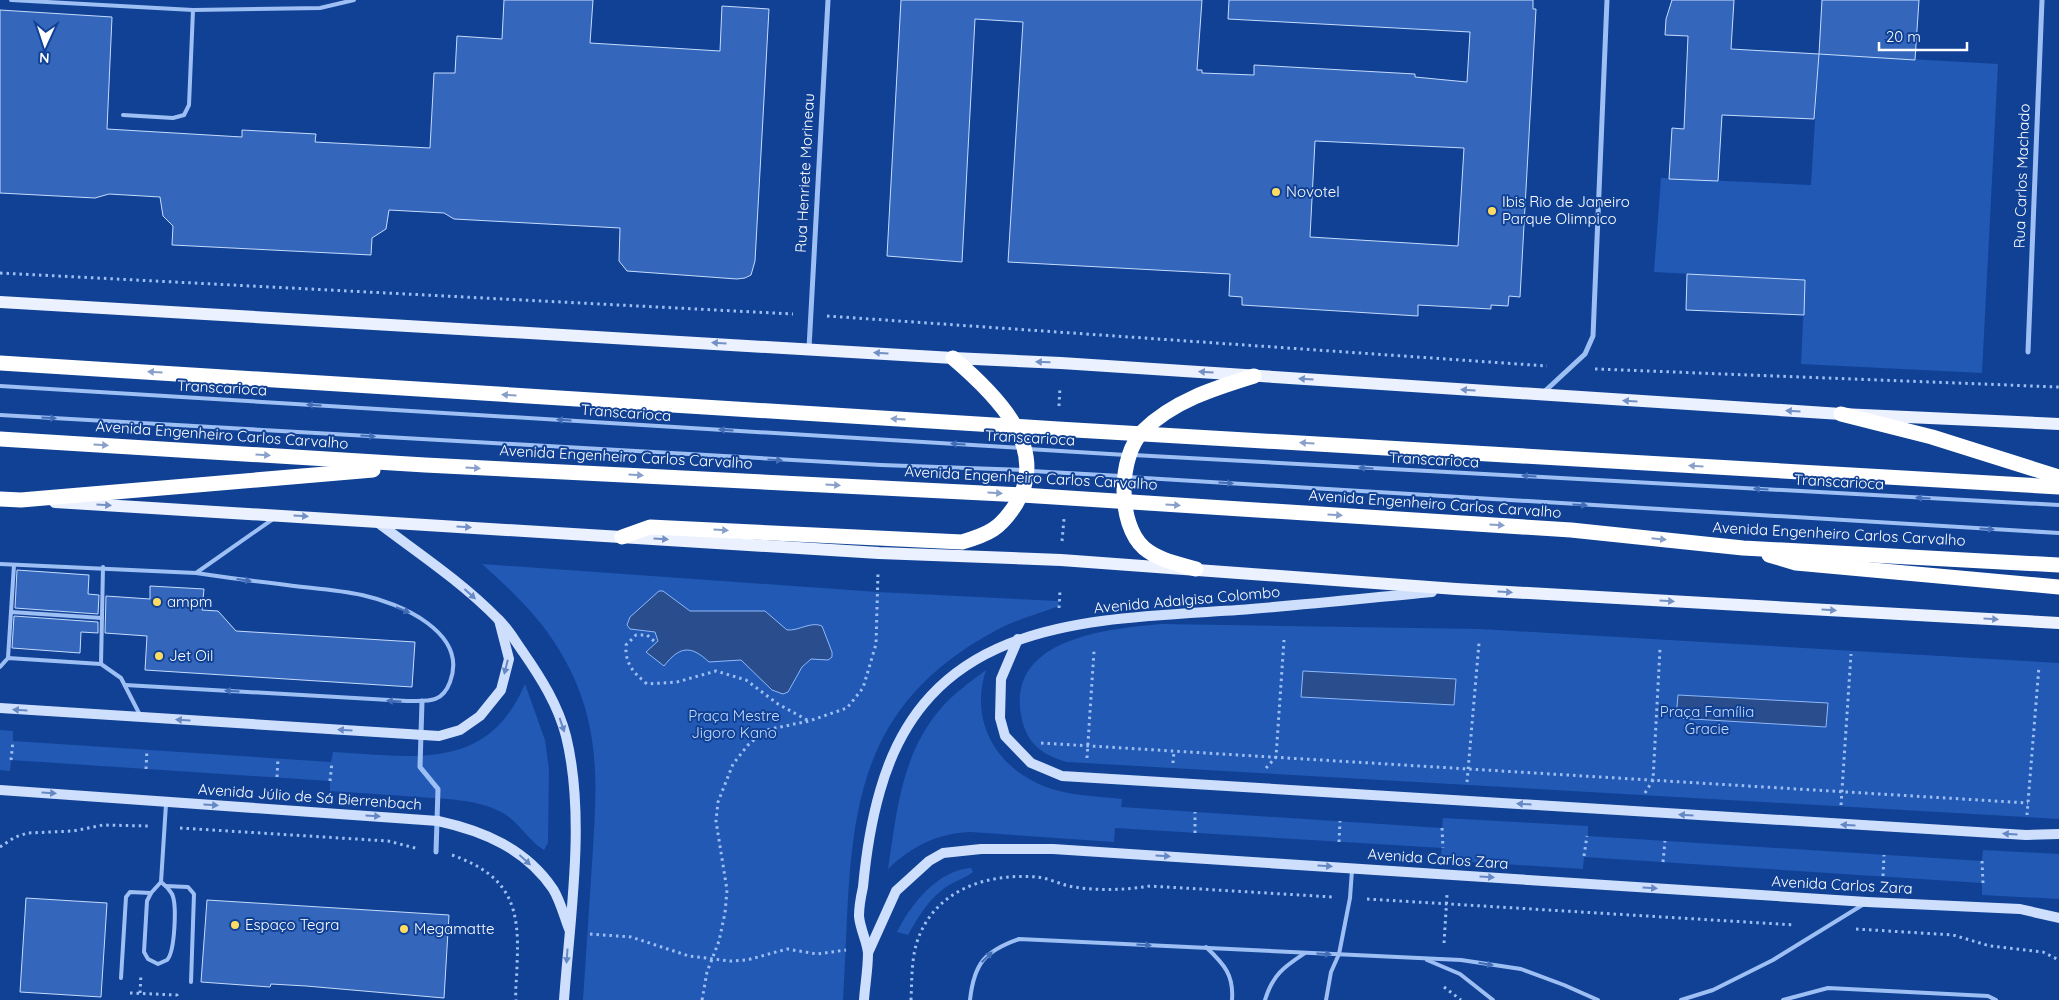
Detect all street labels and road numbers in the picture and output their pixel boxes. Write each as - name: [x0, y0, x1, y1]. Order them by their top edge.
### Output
- street label: Rua Henriete Morineau: [791, 93, 818, 253]
- street label: Rua Carlos Machado: [2009, 103, 2034, 249]
- street label: Transcarioca: [176, 376, 268, 399]
- street label: Transcarioca: [580, 400, 672, 425]
- street label: Avenida Engenheiro Carlos Carvalho: [95, 416, 349, 453]
- street label: Transcarioca: [984, 426, 1076, 449]
- street label: Avenida Engenheiro Carlos Carvalho: [499, 440, 753, 473]
- street label: Transcarioca: [1388, 448, 1480, 471]
- street label: Avenida Engenheiro Carlos Carvalho: [904, 461, 1158, 494]
- street label: Transcarioca: [1793, 470, 1885, 493]
- street label: Avenida Engenheiro Carlos Carvalho: [1308, 485, 1562, 522]
- street label: Avenida Engenheiro Carlos Carvalho: [1712, 517, 1966, 550]
- street label: Avenida Adalgisa Colombo: [1093, 582, 1281, 617]
- street label: Avenida Júlio de Sá Bierrenbach: [198, 779, 423, 814]
- street label: Avenida Carlos Zara: [1367, 844, 1509, 873]
- street label: Avenida Carlos Zara: [1771, 871, 1913, 898]

